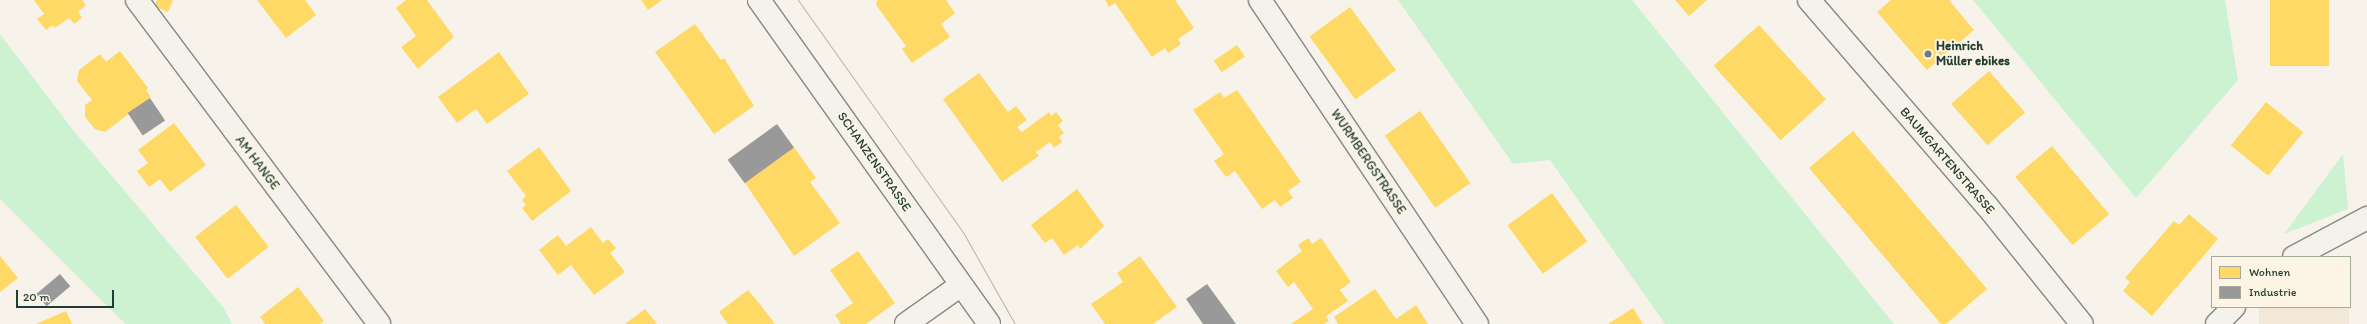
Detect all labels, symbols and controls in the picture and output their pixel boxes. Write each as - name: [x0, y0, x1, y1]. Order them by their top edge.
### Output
- place label: Heinrich Müller ebikes: [1936, 39, 2010, 70]
- marker: Heinrich Müller ebikes: [1923, 49, 1933, 59]
- street label: BAUMGARTENSTRASSE: [1896, 104, 1998, 218]
- street label: WURMBERGSTRASSE: [1327, 107, 1409, 217]
- street label: SCHANZENSTRASSE: [834, 109, 914, 215]
- street label: AM HANGE: [232, 133, 282, 193]
- legend: [2211, 256, 2351, 308]
- text: Wohnen: [2249, 265, 2290, 279]
- scale bar: [18, 282, 116, 308]
- text: Industrie: [2249, 285, 2297, 299]
- text: 20 m: [23, 290, 50, 304]

